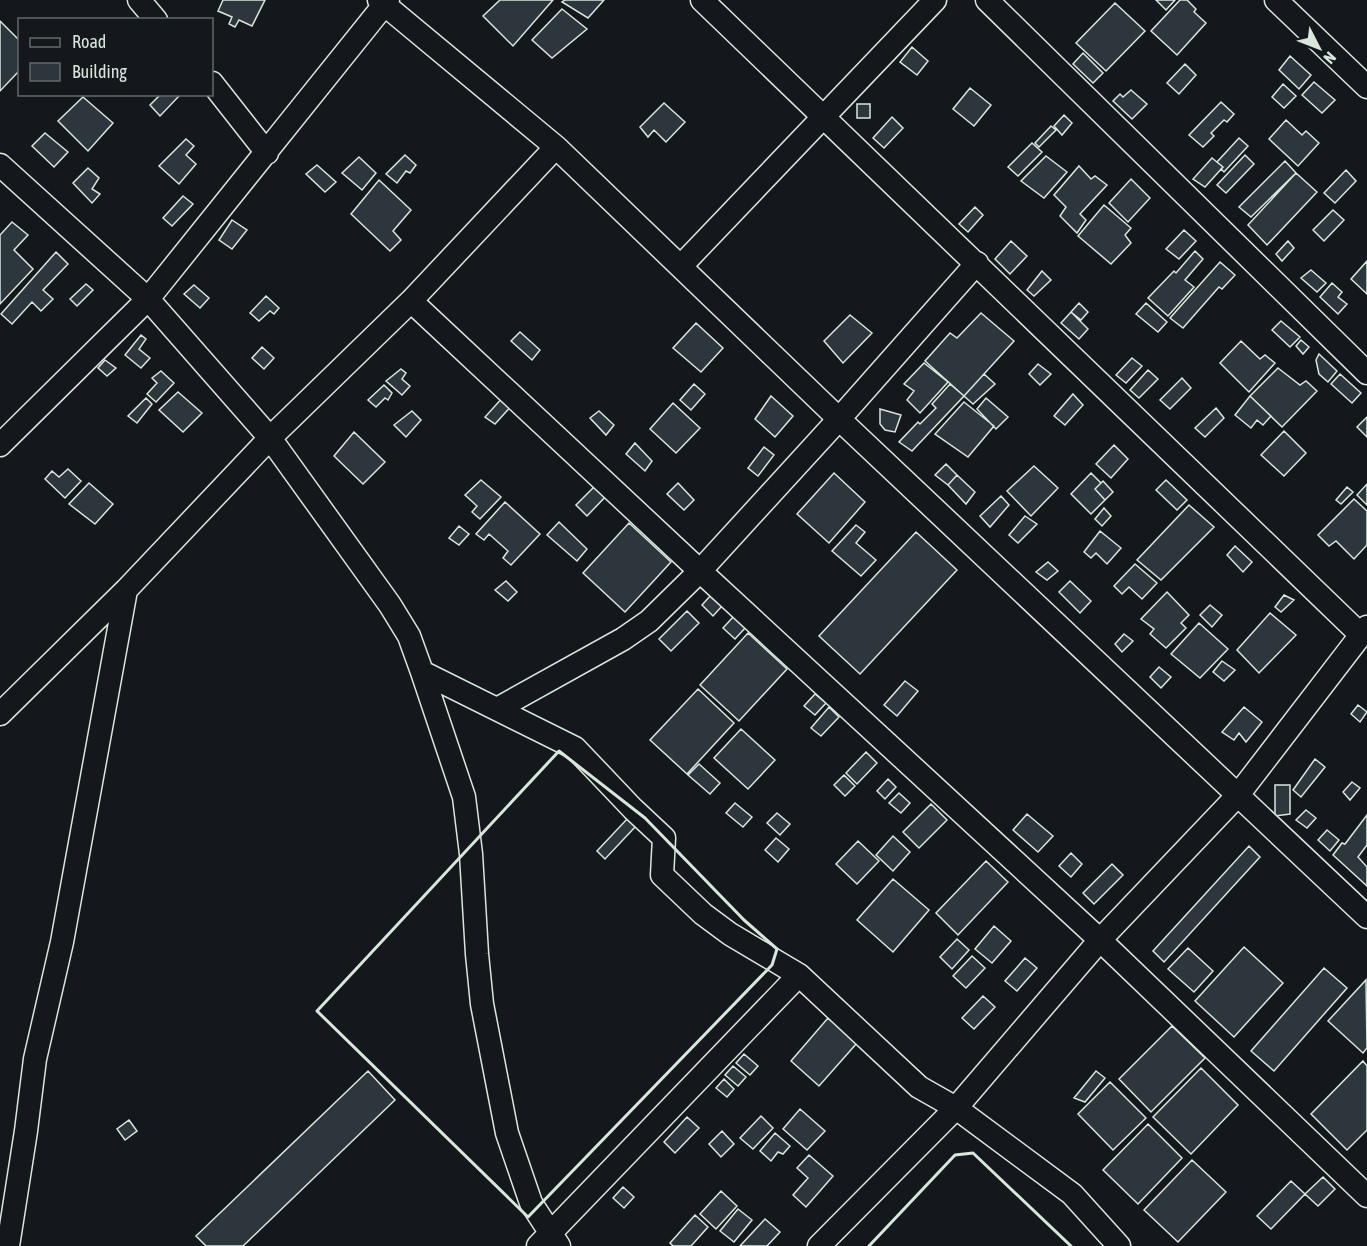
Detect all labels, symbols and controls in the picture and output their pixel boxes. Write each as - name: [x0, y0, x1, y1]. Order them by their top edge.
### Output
- legend: [18, 18, 213, 96]
- north arrow: [1289, 18, 1349, 78]
- text: Road: [72, 31, 106, 52]
- text: N: [1320, 49, 1340, 68]
- text: Building: [72, 61, 127, 82]

